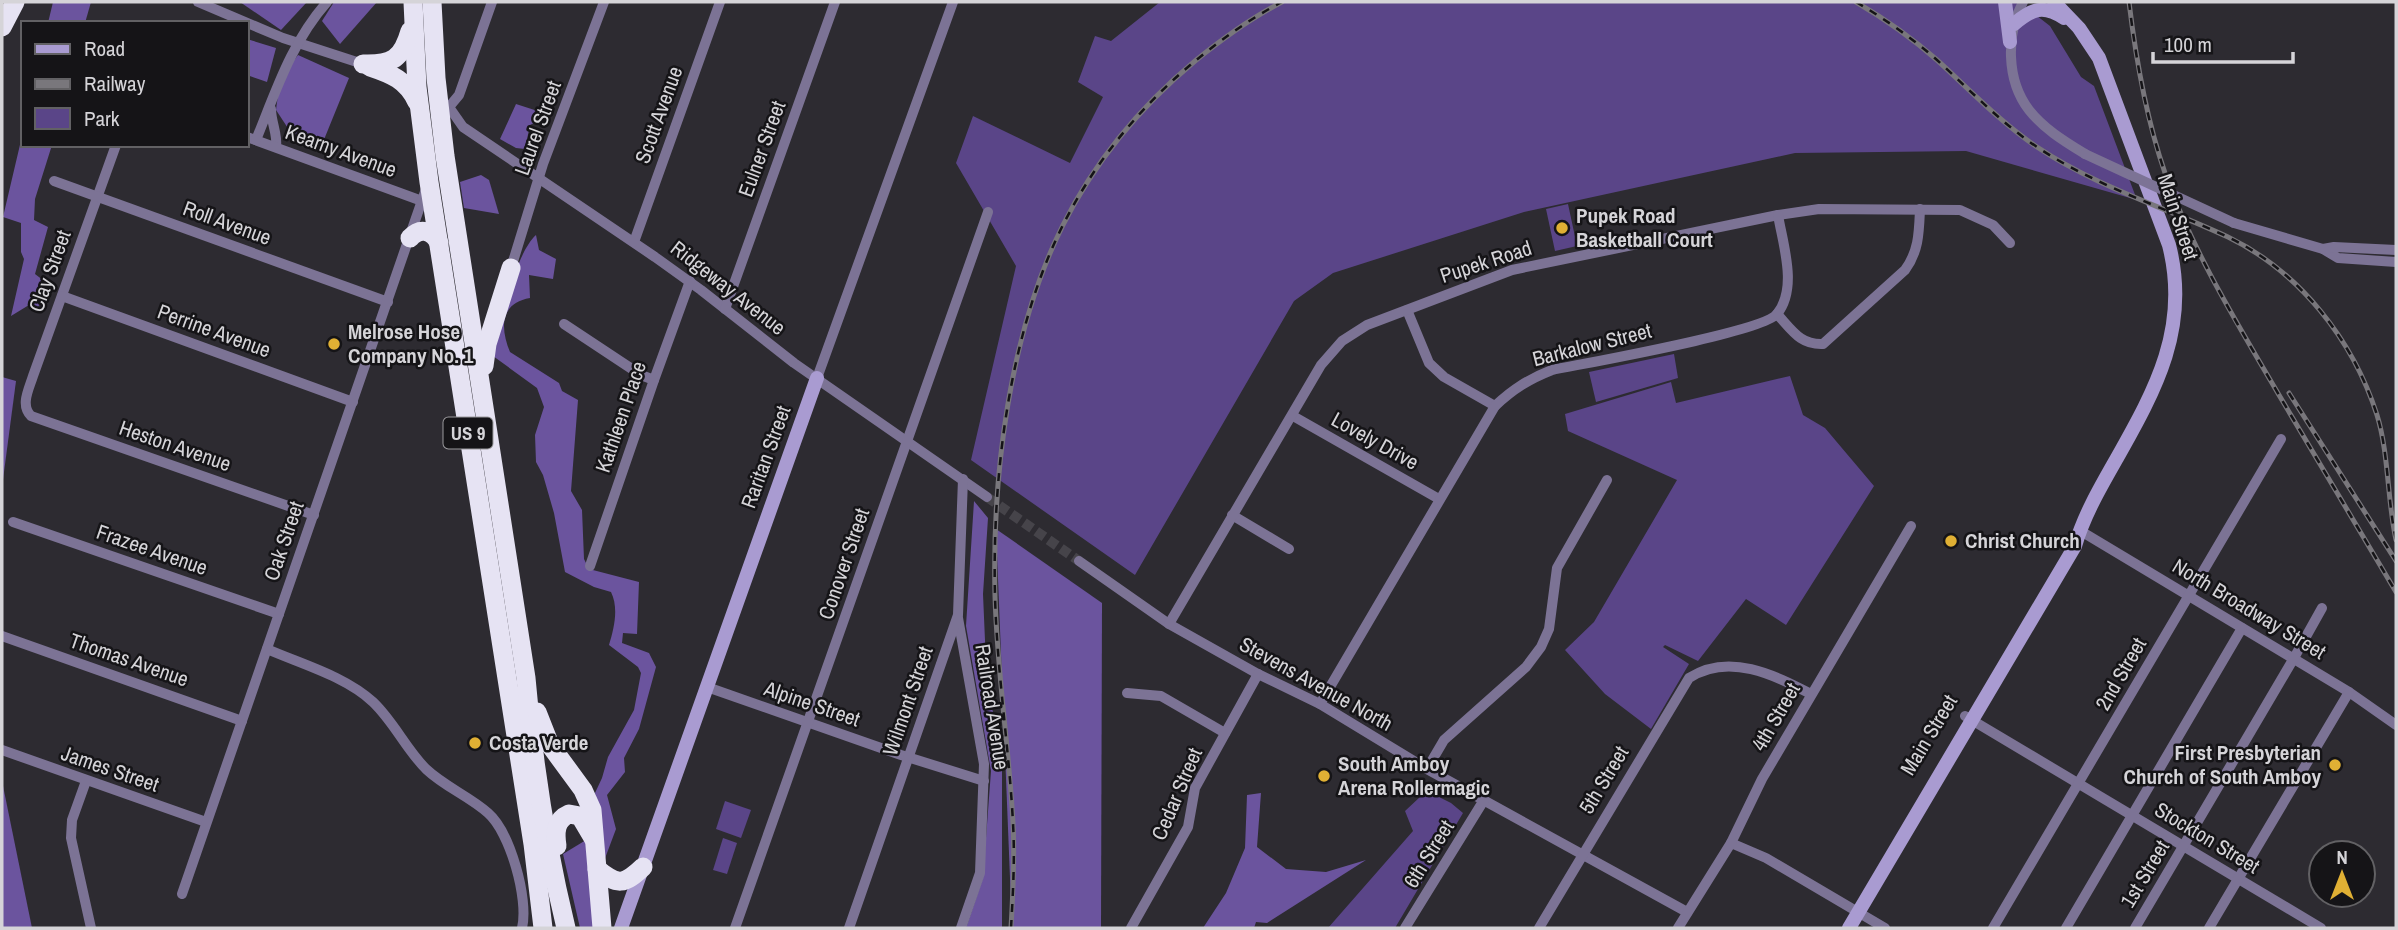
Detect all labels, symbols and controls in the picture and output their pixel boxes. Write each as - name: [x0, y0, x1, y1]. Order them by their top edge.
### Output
- legend: [21, 21, 248, 147]
- scale bar: [2153, 21, 2293, 65]
- text: 100 m: [2164, 30, 2212, 59]
- text: Road: [84, 34, 125, 63]
- street label: Scott Avenue: [628, 62, 689, 167]
- text: Railway: [84, 69, 146, 98]
- street label: Laurel Street: [507, 76, 568, 179]
- street label: Eulner Street: [731, 96, 792, 201]
- text: Park: [84, 104, 120, 133]
- street label: Kearny Avenue: [281, 117, 401, 184]
- street label: Main Street: [2151, 170, 2206, 264]
- street label: Roll Avenue: [179, 193, 275, 252]
- place label: Pupek Road Basketball Court: [1576, 201, 1713, 254]
- marker: Pupek Road Basketball Court: [1554, 220, 1570, 236]
- street label: Clay Street: [21, 226, 78, 316]
- street label: Pupek Road: [1436, 233, 1535, 290]
- street label: Ridgeway Avenue: [665, 234, 792, 342]
- street label: Perrine Avenue: [154, 297, 275, 364]
- street label: Barkalow Street: [1529, 316, 1655, 373]
- place label: Melrose Hose Company No. 1: [348, 317, 474, 370]
- marker: Melrose Hose Company No. 1: [326, 336, 342, 352]
- street label: Kathleen Place: [588, 357, 653, 476]
- street label: Raritan Street: [734, 401, 798, 512]
- street label: Lovely Drive: [1326, 405, 1424, 476]
- street label: Heston Avenue: [115, 413, 235, 478]
- road number: US 9: [444, 418, 492, 448]
- street label: Oak Street: [256, 497, 311, 584]
- street label: Conover Street: [811, 504, 876, 623]
- street label: Frazee Avenue: [93, 517, 212, 582]
- place label: Christ Church: [1965, 526, 2080, 555]
- marker: Christ Church: [1943, 533, 1959, 549]
- street label: North Broadway Street: [2167, 551, 2332, 666]
- street label: Thomas Avenue: [66, 626, 193, 693]
- street label: Stevens Avenue North: [1234, 629, 1398, 738]
- street label: 2nd Street: [2088, 632, 2153, 715]
- street label: Wilmont Street: [875, 642, 940, 759]
- street label: Railroad Avenue: [968, 642, 1017, 772]
- street label: Alpine Street: [759, 673, 864, 734]
- street label: 4th Street: [1744, 677, 1807, 756]
- street label: Main Street: [1893, 689, 1964, 780]
- place label: Costa Verde: [489, 728, 588, 757]
- marker: Costa Verde: [467, 735, 483, 751]
- street label: James Street: [57, 738, 163, 799]
- place label: First Presbyterian Church of South Amboy: [2124, 738, 2321, 791]
- street label: 5th Street: [1572, 740, 1635, 819]
- street label: Cedar Street: [1144, 743, 1209, 844]
- place label: South Amboy Arena Rollermagic: [1338, 749, 1490, 802]
- marker: First Presbyterian Church of South Amboy: [2327, 757, 2343, 773]
- marker: South Amboy Arena Rollermagic: [1316, 768, 1332, 784]
- street label: Stockton Street: [2149, 795, 2265, 880]
- street label: 6th Street: [1396, 814, 1461, 893]
- street label: 1st Street: [2113, 835, 2176, 913]
- north arrow: [2307, 839, 2377, 909]
- text: N: [2336, 844, 2348, 870]

